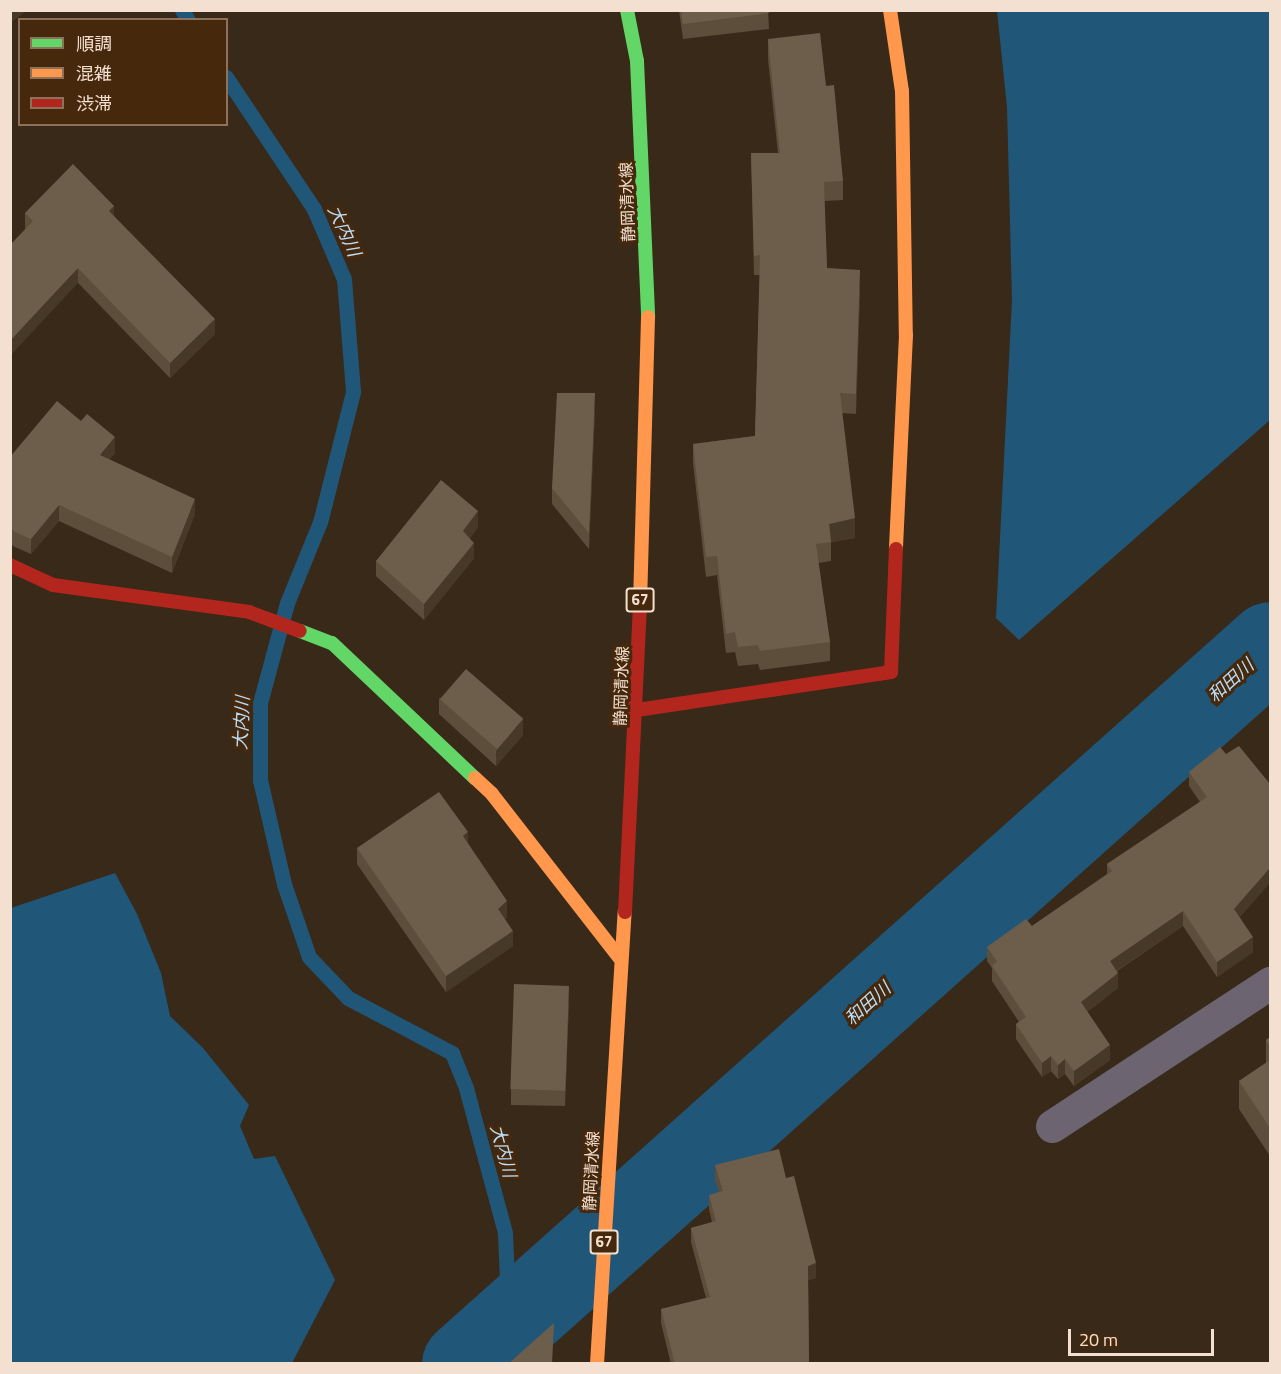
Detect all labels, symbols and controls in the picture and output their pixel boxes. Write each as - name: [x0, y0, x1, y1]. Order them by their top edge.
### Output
- legend: [18, 18, 228, 126]
- text: 順調: [76, 30, 112, 57]
- text: 混雑: [76, 60, 112, 87]
- text: 渋滞: [76, 90, 112, 117]
- street label: 静岡清水線: [616, 162, 638, 242]
- water label: 大内川: [323, 202, 365, 260]
- road number: 67: [625, 588, 655, 612]
- street label: 静岡清水線: [610, 646, 632, 726]
- water label: 和田川: [1204, 655, 1258, 707]
- water label: 大内川: [230, 695, 254, 751]
- water label: 和田川: [841, 978, 895, 1030]
- water label: 大内川: [486, 1122, 520, 1180]
- street label: 静岡清水線: [579, 1131, 603, 1211]
- road number: 67: [589, 1230, 619, 1254]
- scale bar: [1071, 1317, 1216, 1355]
- text: 20 m: [1079, 1326, 1118, 1353]

